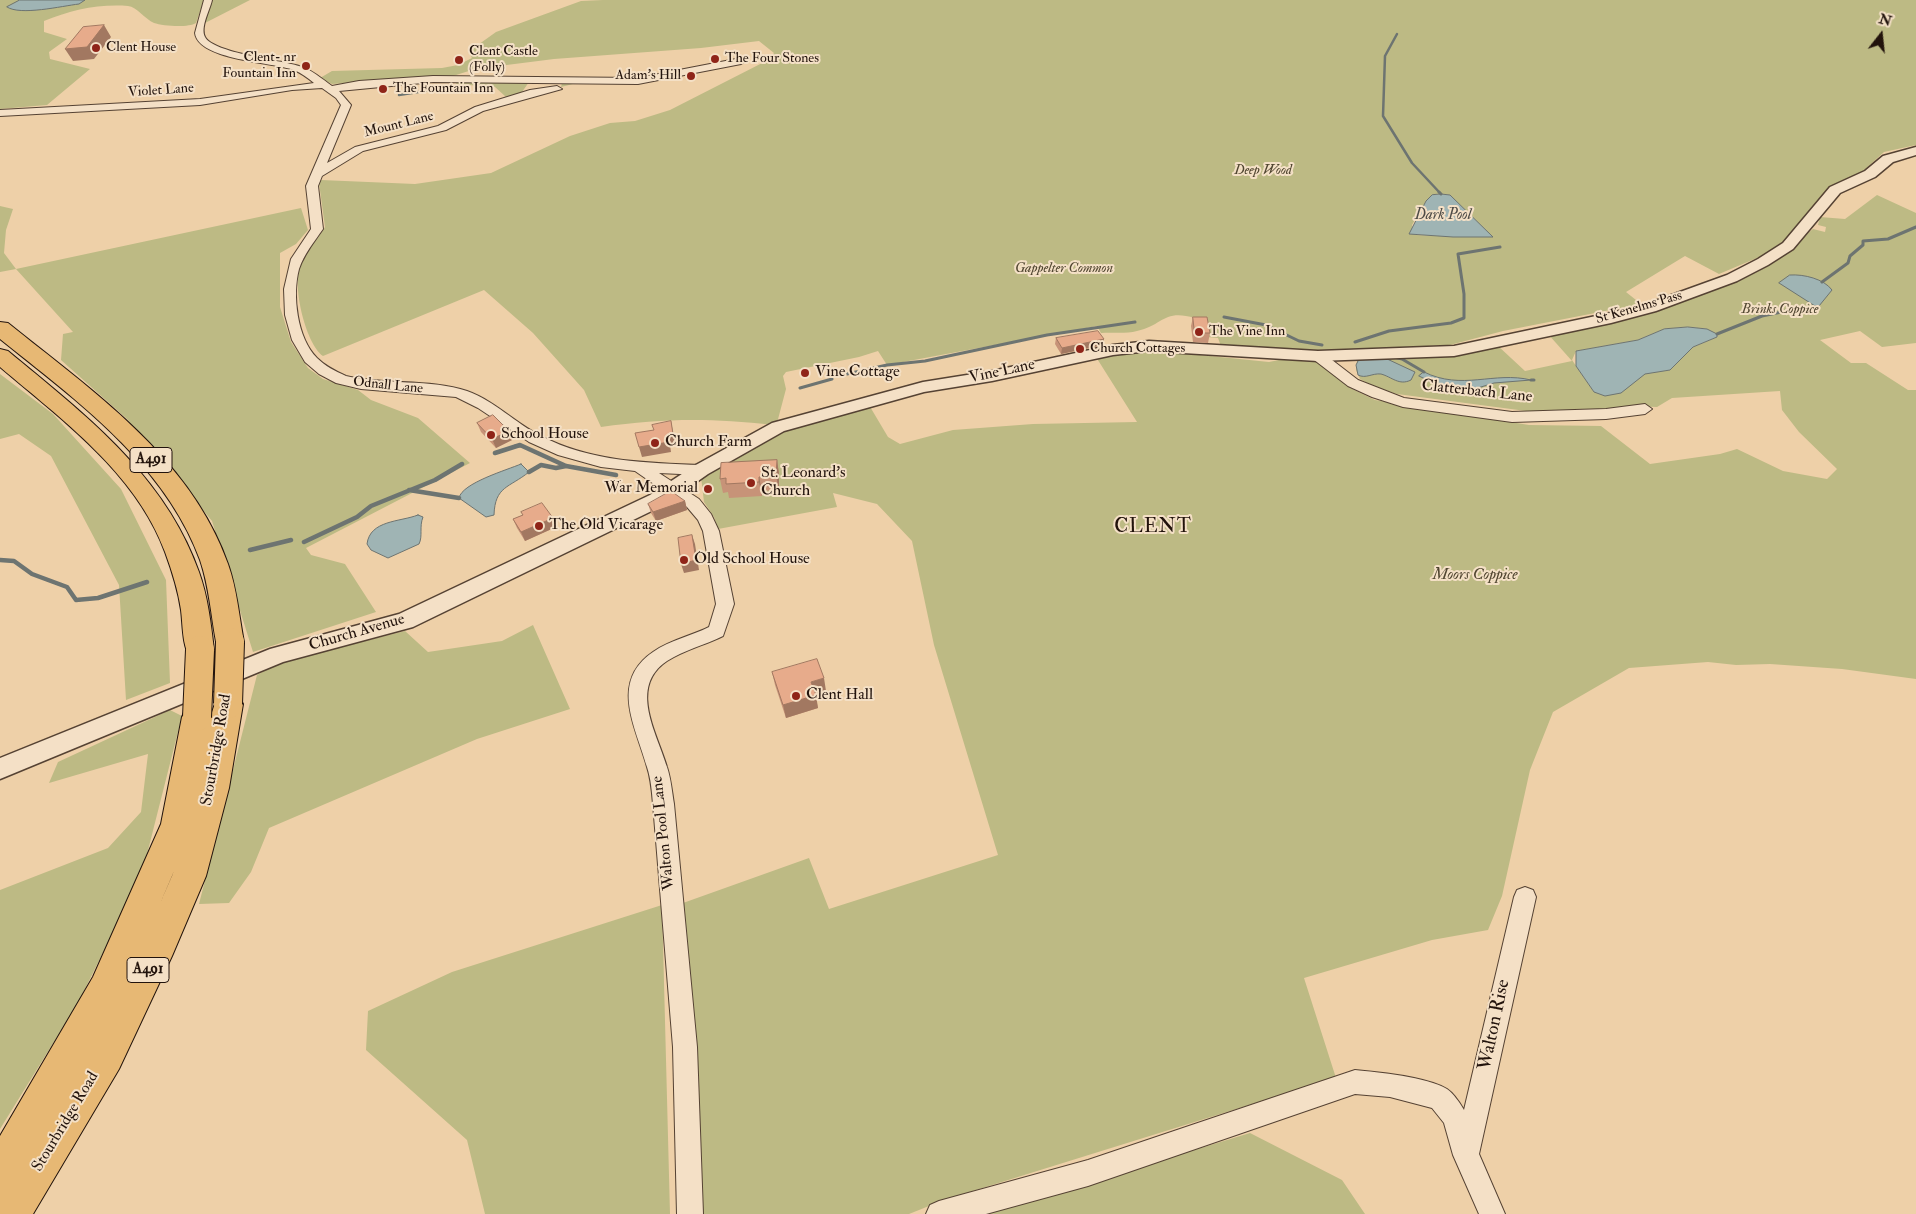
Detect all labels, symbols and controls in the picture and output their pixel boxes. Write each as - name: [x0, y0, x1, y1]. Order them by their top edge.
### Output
- north arrow: [1856, 10, 1906, 60]
- text: N: [1877, 10, 1894, 30]
- place label: Clent House: [106, 40, 176, 56]
- marker: Clent House: [90, 42, 102, 54]
- place label: Clent Castle (Folly): [469, 44, 538, 76]
- place label: Clent- nr Fountain Inn: [222, 50, 296, 82]
- place label: The Four Stones: [725, 51, 819, 67]
- marker: The Four Stones: [709, 53, 721, 65]
- marker: Clent Castle (Folly): [453, 54, 465, 66]
- marker: Clent- nr Fountain Inn: [300, 60, 312, 72]
- place label: Adam's Hill: [615, 68, 681, 84]
- marker: Adam's Hill: [685, 70, 697, 82]
- street label: Violet Lane: [127, 80, 195, 102]
- place label: The Fountain Inn: [393, 81, 493, 97]
- marker: The Fountain Inn: [377, 83, 389, 95]
- street label: Mount Lane: [363, 108, 435, 142]
- park label: Deep Wood: [1234, 163, 1292, 179]
- water label: Dark Pool: [1415, 207, 1471, 225]
- park label: Gappelter Common: [1015, 261, 1113, 277]
- street label: St Kenelms Pass: [1594, 288, 1684, 328]
- park label: Brinks Coppice: [1742, 302, 1818, 318]
- place label: The Vine Inn: [1209, 324, 1285, 340]
- marker: The Vine Inn: [1193, 326, 1205, 338]
- place label: Church Cottages: [1090, 341, 1185, 357]
- marker: Church Cottages: [1074, 343, 1086, 355]
- street label: Vine Lane: [967, 356, 1037, 388]
- place label: Vine Cottage: [815, 363, 900, 383]
- marker: Vine Cottage: [799, 367, 811, 379]
- street label: Odnall Lane: [352, 374, 424, 398]
- street label: Clatterbach Lane: [1421, 377, 1533, 407]
- place label: School House: [501, 425, 589, 445]
- marker: School House: [485, 429, 497, 441]
- place label: Church Farm: [665, 433, 752, 453]
- marker: Church Farm: [649, 437, 661, 449]
- road number: A491: [130, 448, 172, 472]
- place label: St. Leonard's Church: [761, 464, 845, 502]
- marker: St. Leonard's Church: [745, 477, 757, 489]
- place label: War Memorial: [604, 479, 698, 499]
- marker: War Memorial: [702, 483, 714, 495]
- place label: The Old Vicarage: [549, 516, 663, 536]
- district label: CLENT: [1114, 517, 1192, 539]
- marker: The Old Vicarage: [533, 520, 545, 532]
- place label: Old School House: [694, 550, 810, 570]
- marker: Old School House: [678, 554, 690, 566]
- park label: Moors Coppice: [1432, 566, 1518, 586]
- street label: Church Avenue: [307, 610, 407, 656]
- place label: Clent Hall: [806, 686, 873, 706]
- marker: Clent Hall: [790, 690, 802, 702]
- street label: Stourbridge Road: [198, 693, 236, 807]
- street label: Walton Pool Lane: [648, 775, 680, 891]
- road number: A491: [127, 958, 169, 982]
- street label: Walton Rise: [1474, 977, 1516, 1073]
- street label: Stourbridge Road: [29, 1069, 103, 1175]

